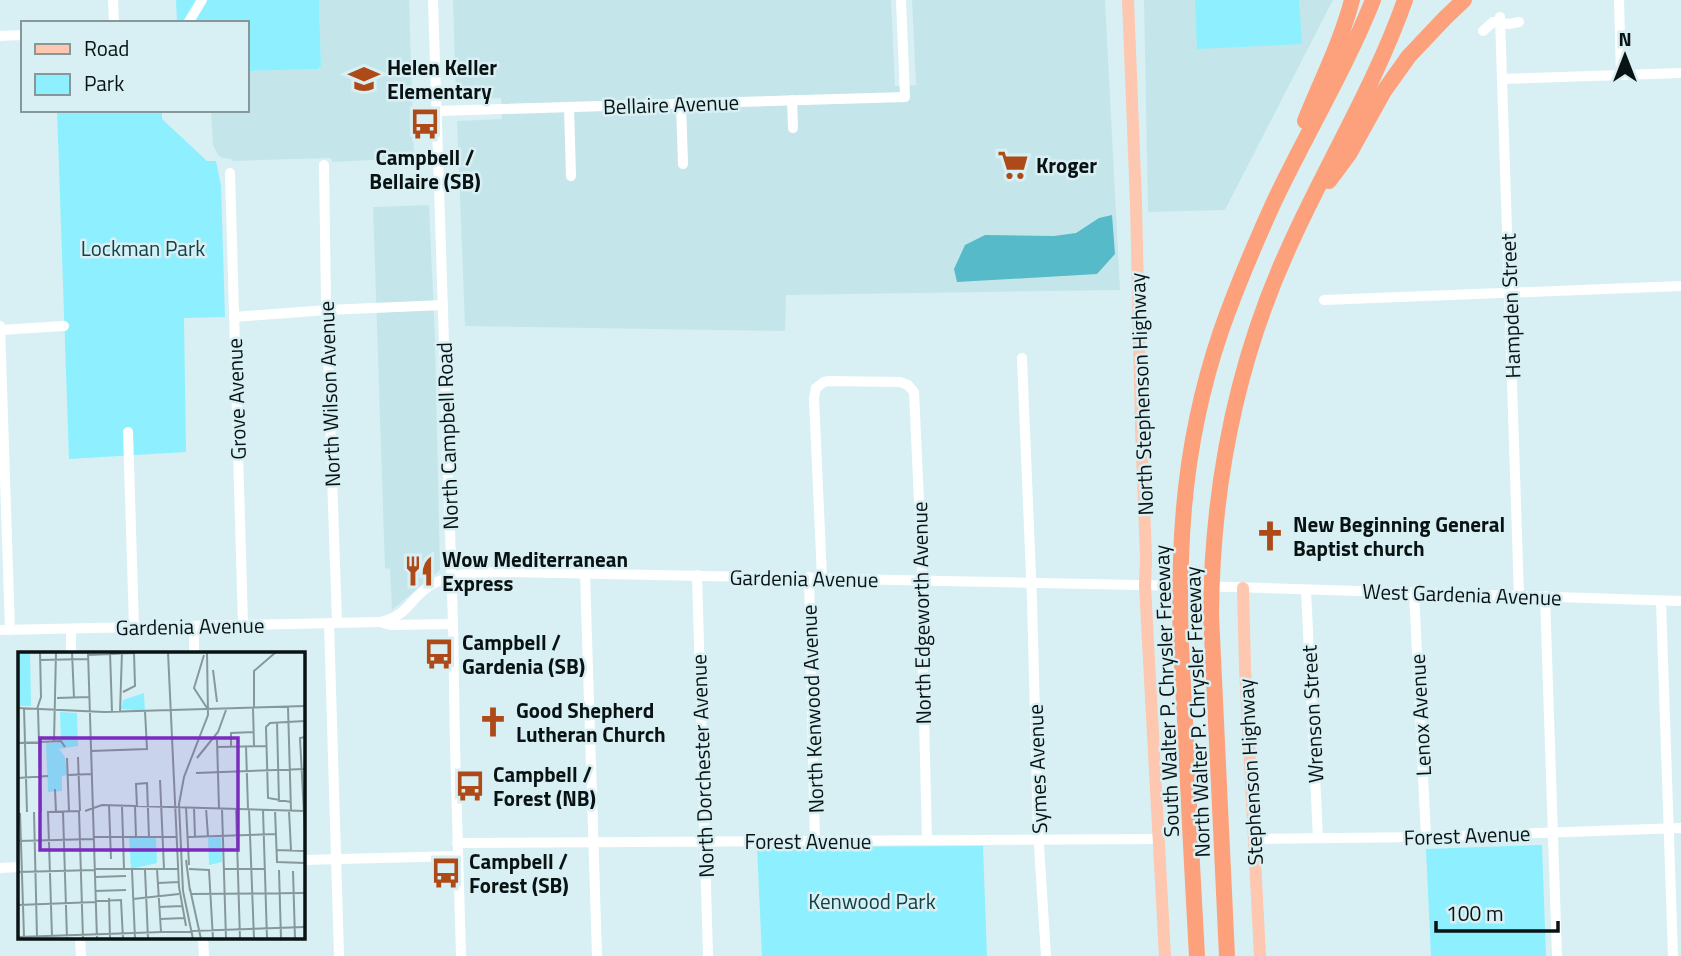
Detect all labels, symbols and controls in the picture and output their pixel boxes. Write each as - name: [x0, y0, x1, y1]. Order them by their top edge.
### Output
- legend: [21, 21, 248, 112]
- north arrow: [1590, 21, 1660, 91]
- text: N: [1618, 24, 1632, 53]
- text: Road: [84, 32, 129, 64]
- place label: Helen Keller Elementary: [387, 51, 497, 107]
- school or university icon: Helen Keller Elementary: [347, 62, 381, 96]
- text: Park: [84, 67, 124, 99]
- street label: Bellaire Avenue: [602, 86, 740, 122]
- bus stop icon: Campbell / Bellaire (SB): [408, 107, 442, 141]
- place label: Campbell / Bellaire (SB): [369, 141, 481, 197]
- supermarket icon: Kroger: [996, 148, 1030, 182]
- place label: Kroger: [1036, 149, 1097, 181]
- park label: Lockman Park: [81, 232, 205, 264]
- street label: Hampden Street: [1491, 232, 1529, 379]
- street label: North Stephenson Highway: [1121, 272, 1161, 516]
- street label: North Wilson Avenue: [310, 300, 348, 488]
- street label: Grove Avenue: [218, 338, 254, 460]
- street label: North Campbell Road: [428, 342, 466, 530]
- street label: North Edgeworth Avenue: [903, 501, 939, 725]
- place label: New Beginning General Baptist church: [1293, 508, 1505, 564]
- church icon: New Beginning General Baptist church: [1253, 519, 1287, 553]
- place label: Wow Mediterranean Express: [442, 543, 628, 599]
- street label: South Walter P. Chrysler Freeway: [1145, 544, 1187, 838]
- restaurant icon: Wow Mediterranean Express: [402, 554, 436, 588]
- street label: Gardenia Avenue: [729, 561, 879, 595]
- street label: North Walter P. Chrysler Freeway: [1176, 566, 1218, 858]
- street label: West Gardenia Avenue: [1362, 575, 1562, 613]
- street label: North Kenwood Avenue: [792, 604, 832, 814]
- street label: Gardenia Avenue: [115, 609, 265, 643]
- place label: Campbell / Gardenia (SB): [462, 626, 585, 682]
- bus stop icon: Campbell / Gardenia (SB): [422, 637, 456, 671]
- street label: Wrenson Street: [1292, 644, 1332, 784]
- inset map: [18, 652, 304, 939]
- street label: Lenox Avenue: [1401, 653, 1439, 777]
- street label: North Dorchester Avenue: [682, 654, 722, 878]
- street label: Stephenson Highway: [1229, 678, 1271, 866]
- place label: Good Shepherd Lutheran Church: [516, 694, 666, 750]
- street label: Symes Avenue: [1019, 704, 1055, 834]
- church icon: Good Shepherd Lutheran Church: [476, 705, 510, 739]
- place label: Campbell / Forest (NB): [493, 758, 596, 814]
- bus stop icon: Campbell / Forest (NB): [453, 769, 487, 803]
- street label: Forest Avenue: [1403, 817, 1531, 853]
- street label: Forest Avenue: [745, 825, 871, 857]
- place label: Campbell / Forest (SB): [469, 845, 569, 901]
- bus stop icon: Campbell / Forest (SB): [429, 856, 463, 890]
- park label: Kenwood Park: [808, 885, 936, 917]
- scale bar: [1436, 890, 1558, 934]
- text: 100 m: [1446, 897, 1503, 929]

